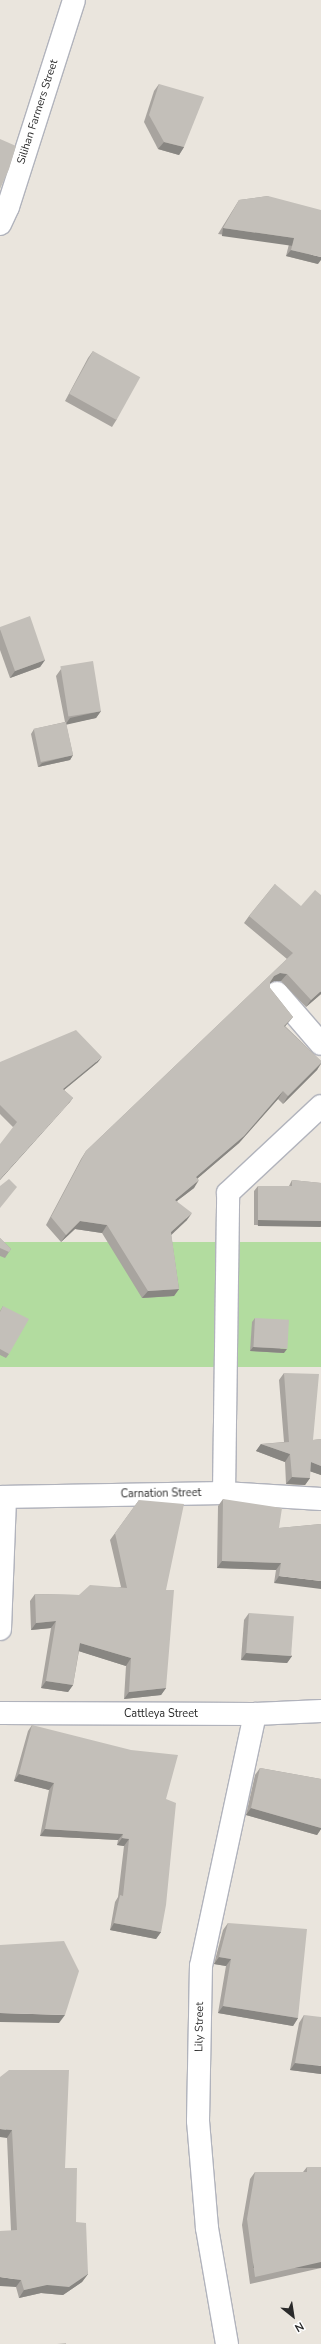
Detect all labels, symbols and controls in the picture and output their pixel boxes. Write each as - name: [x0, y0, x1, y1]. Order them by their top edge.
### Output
- street label: Silihan Farmers Street: [15, 58, 61, 166]
- street label: Carnation Street: [121, 1487, 201, 1501]
- street label: Cattleya Street: [124, 1707, 198, 1721]
- street label: Lily Street: [193, 2002, 207, 2052]
- north arrow: [273, 2296, 313, 2336]
- text: N: [292, 2318, 307, 2335]

